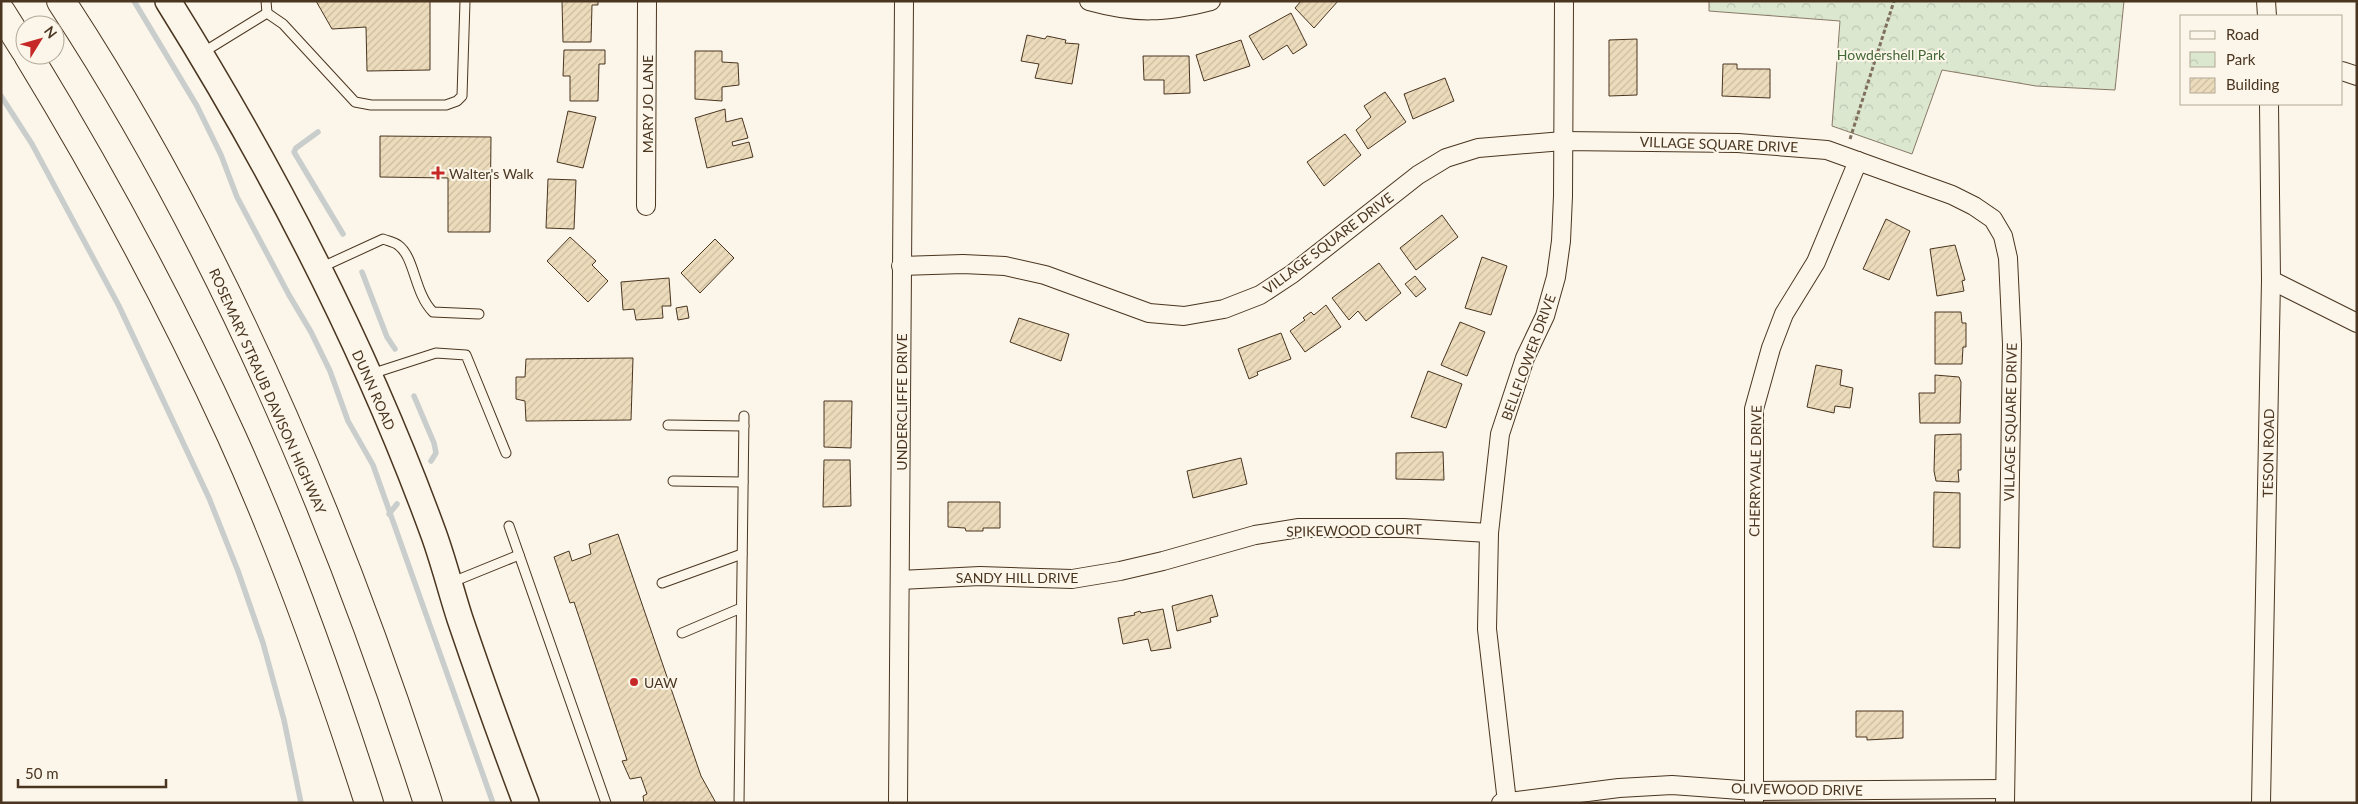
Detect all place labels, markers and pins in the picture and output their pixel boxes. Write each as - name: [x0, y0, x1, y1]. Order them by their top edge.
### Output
- place label: Walter's Walk: [449, 165, 535, 182]
- marker: Walter's Walk: [431, 166, 445, 180]
- place label: UAW: [644, 674, 678, 691]
- marker: UAW: [628, 676, 640, 688]

